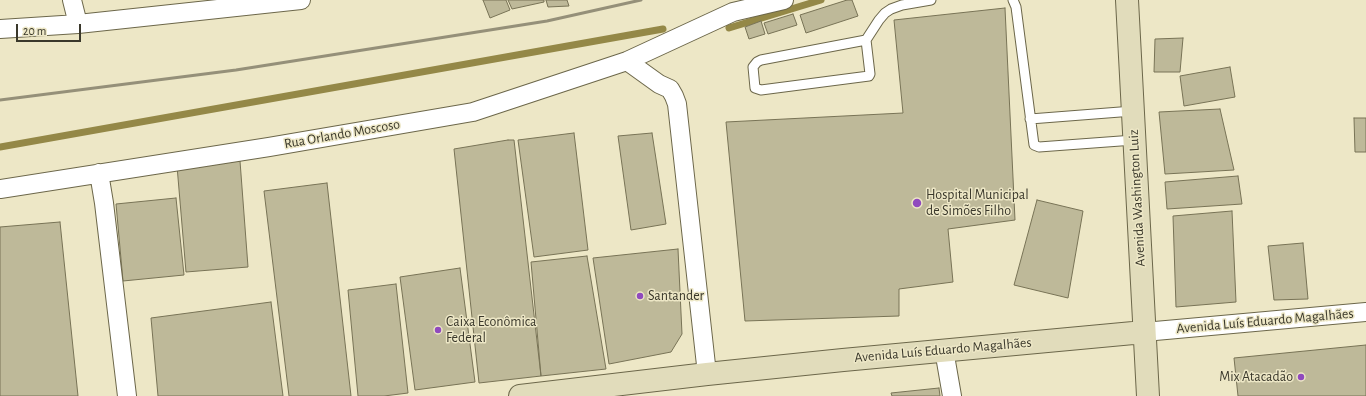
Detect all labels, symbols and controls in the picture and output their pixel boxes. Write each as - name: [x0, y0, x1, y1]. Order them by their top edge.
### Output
- scale bar: [18, 16, 83, 42]
- text: 20 m: [23, 25, 46, 37]
- street label: Rua Orlando Moscoso: [283, 116, 401, 152]
- street label: Avenida Washington Luiz: [1125, 129, 1149, 267]
- place label: Hospital Municipal de Simões Filho: [926, 187, 1029, 220]
- marker: Hospital Municipal de Simões Filho: [911, 197, 923, 209]
- place label: Santander: [648, 288, 704, 304]
- marker: Santander: [635, 291, 645, 301]
- street label: Avenida Luís Eduardo Magalhães: [1176, 305, 1354, 337]
- place label: Caixa Econômica Federal: [446, 314, 536, 346]
- marker: Caixa Econômica Federal: [433, 325, 443, 335]
- street label: Avenida Luís Eduardo Magalhães: [854, 334, 1032, 366]
- place label: Mix Atacadão: [1219, 369, 1293, 385]
- marker: Mix Atacadão: [1296, 372, 1306, 382]

